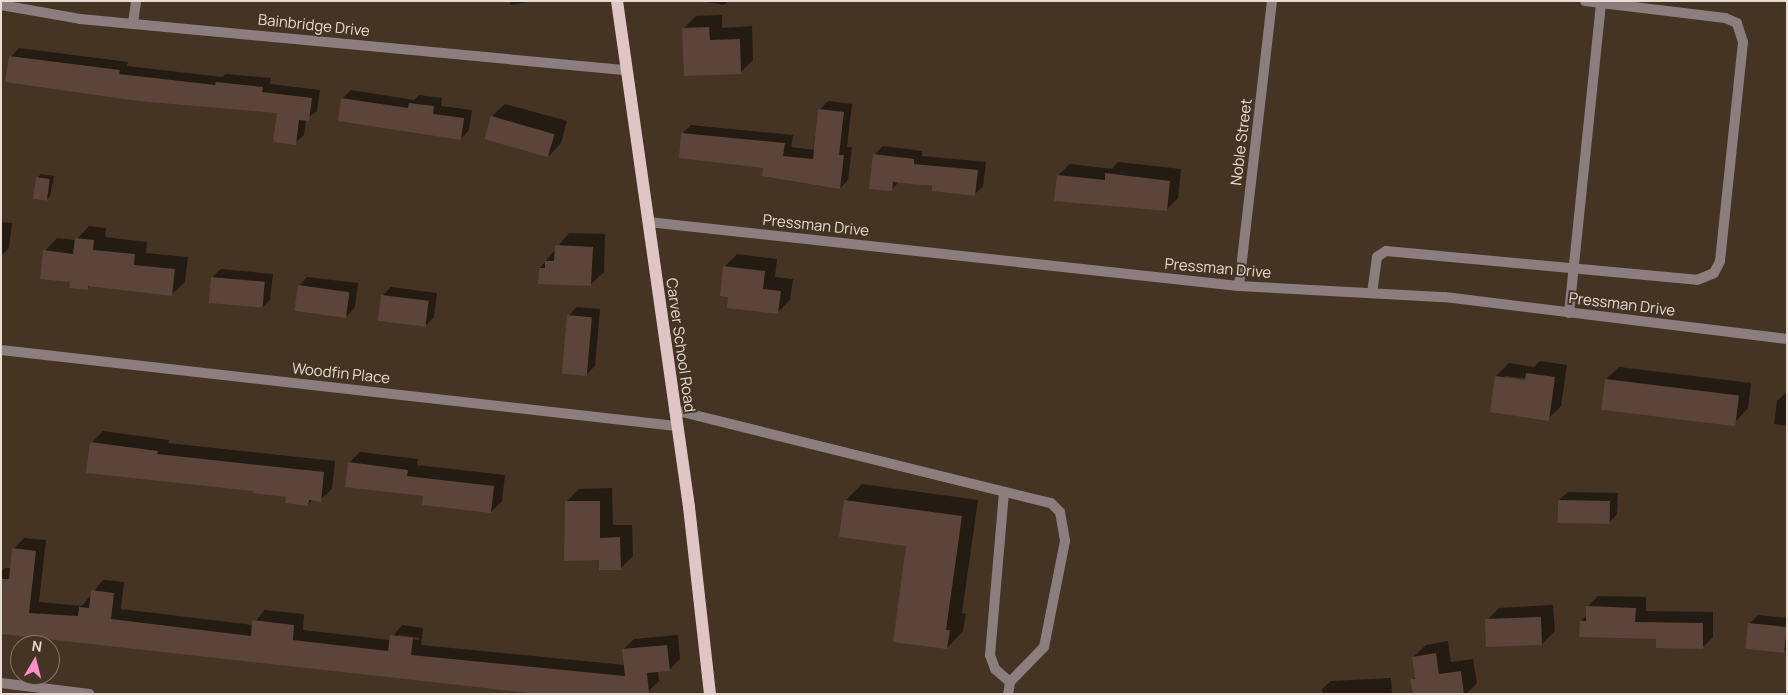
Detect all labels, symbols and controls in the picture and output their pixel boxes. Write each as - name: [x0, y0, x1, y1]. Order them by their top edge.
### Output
- street label: Bainbridge Drive: [257, 10, 371, 40]
- street label: Noble Street: [1227, 98, 1255, 186]
- street label: Pressman Drive: [762, 210, 870, 240]
- street label: Pressman Drive: [1164, 254, 1272, 282]
- street label: Carver School Road: [663, 277, 699, 413]
- street label: Pressman Drive: [1568, 289, 1676, 319]
- street label: Woodfin Place: [291, 359, 391, 387]
- north arrow: [10, 635, 60, 685]
- text: N: [31, 636, 43, 656]

